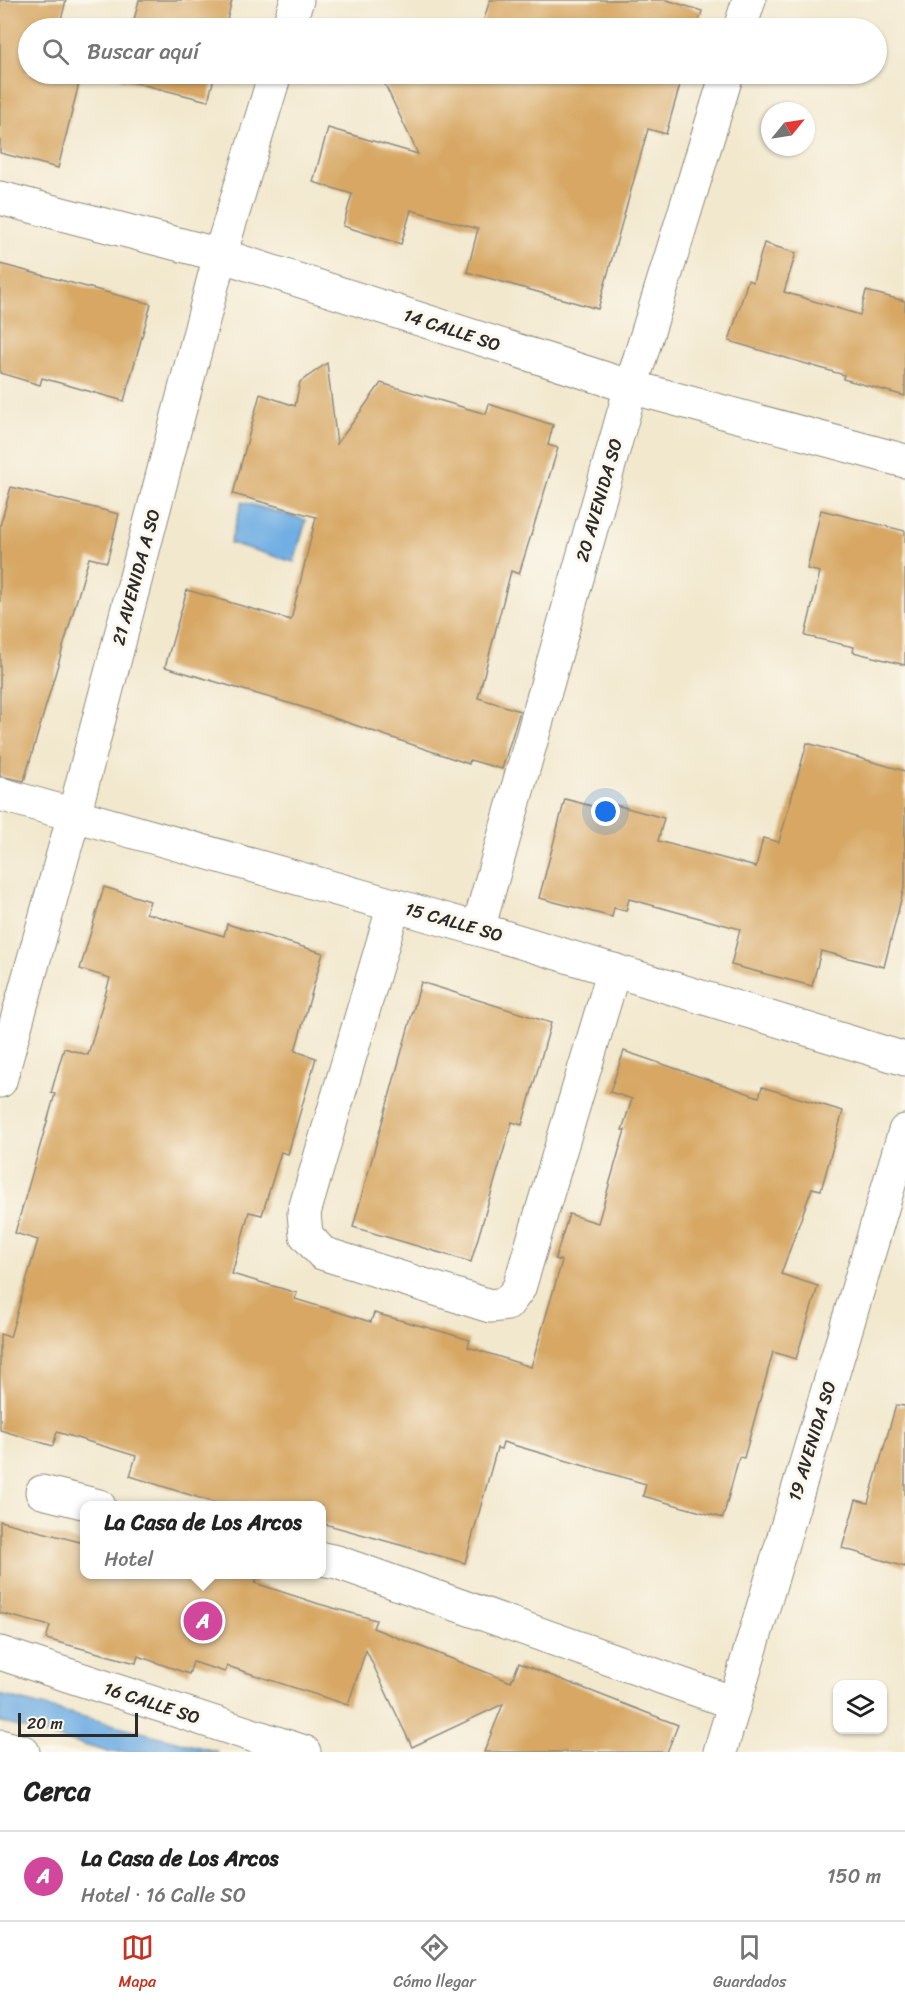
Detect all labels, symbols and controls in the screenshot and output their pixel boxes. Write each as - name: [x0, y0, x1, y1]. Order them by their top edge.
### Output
- search box: [18, 18, 887, 84]
- text: Buscar aquí: [87, 32, 199, 71]
- icon: search: [39, 35, 72, 68]
- north arrow: [761, 102, 815, 156]
- street label: 14 CALLE SO: [399, 299, 505, 361]
- street label: 20 AVENIDA SO: [566, 434, 632, 566]
- street label: 21 AVENIDA A SO: [102, 505, 170, 649]
- your location: [591, 797, 620, 826]
- street label: 15 CALLE SO: [401, 893, 507, 951]
- street label: 19 AVENIDA SO: [779, 1377, 845, 1505]
- popup: [80, 1501, 326, 1579]
- text: La Casa de Los Arcos: [104, 1503, 302, 1542]
- text: Hotel: [104, 1542, 153, 1577]
- pin: A: [184, 1598, 222, 1644]
- street label: 16 CALLE SO: [100, 1672, 204, 1734]
- map controls: [833, 1680, 887, 1734]
- button: layers: [833, 1680, 887, 1734]
- text: 20 m: [27, 1709, 63, 1738]
- scale bar: [18, 1710, 138, 1738]
- text: Cerca: [24, 1768, 90, 1814]
- text: La Casa de Los Arcos: [81, 1839, 279, 1878]
- text: A: [37, 1859, 50, 1894]
- text: 150 m: [827, 1859, 881, 1894]
- text: Hotel · 16 Calle SO: [81, 1878, 246, 1913]
- tab: Mapa: [119, 1931, 156, 1996]
- tab: Cómo llegar: [393, 1931, 476, 1996]
- tab: Guardados: [713, 1931, 786, 1996]

